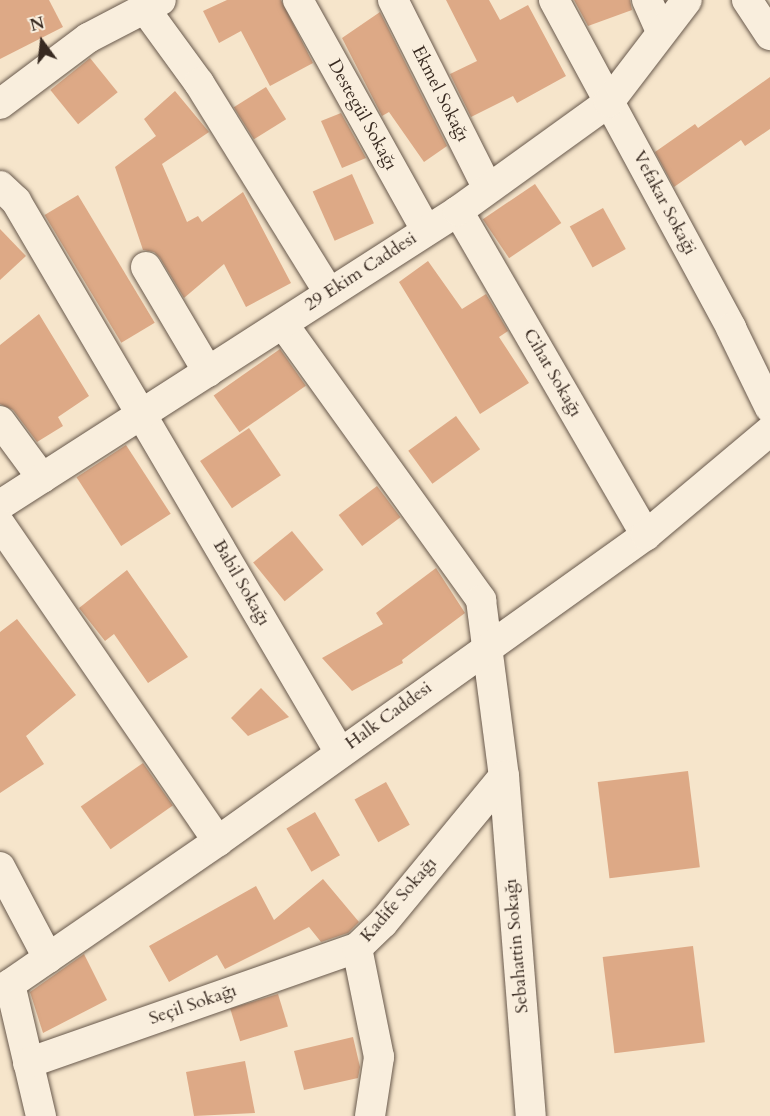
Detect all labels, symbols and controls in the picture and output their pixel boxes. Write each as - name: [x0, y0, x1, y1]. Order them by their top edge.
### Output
- north arrow: [12, 12, 72, 72]
- text: N: [28, 12, 47, 37]
- street label: Ekmel Sokağı: [407, 42, 473, 146]
- street label: Destegül Sokağı: [323, 56, 401, 174]
- street label: Vefakar Sokaği: [628, 147, 700, 259]
- street label: 29 Ekim Caddesi: [301, 228, 421, 316]
- street label: Cihat Sokağı: [518, 325, 586, 421]
- street label: Babil Sokağı: [208, 536, 274, 630]
- street label: Halk Caddesi: [341, 677, 437, 755]
- street label: Kadife Sokağı: [356, 853, 442, 947]
- street label: Sebahattin Sokağı: [500, 878, 534, 1014]
- street label: Seçil Sokağı: [146, 980, 240, 1030]

